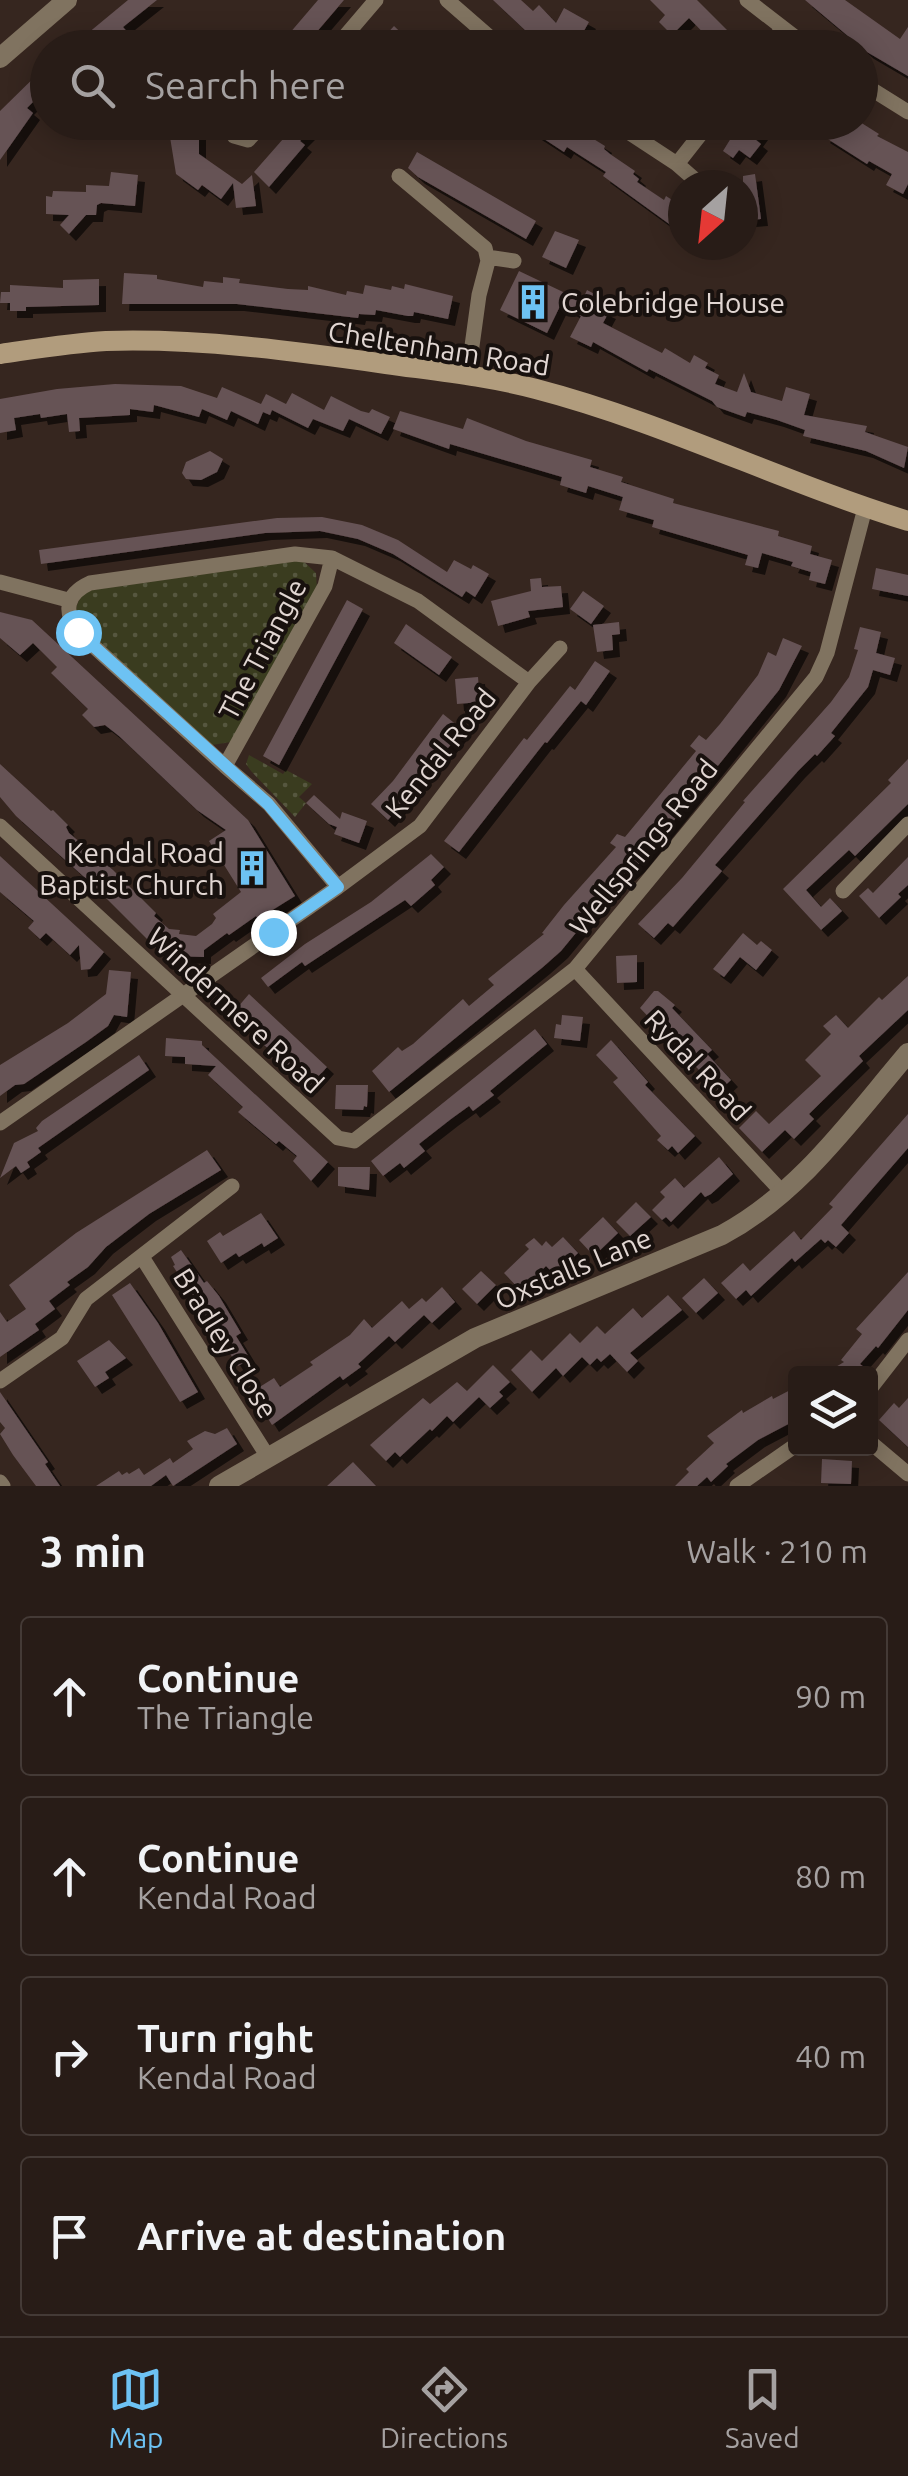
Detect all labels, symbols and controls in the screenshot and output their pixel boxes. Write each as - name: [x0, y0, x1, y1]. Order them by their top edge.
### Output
- search box: [30, 30, 878, 140]
- icon: search: [65, 58, 120, 113]
- text: Search here: [145, 64, 346, 106]
- north arrow: [668, 170, 758, 260]
- building icon: Colebridge House: [514, 283, 552, 321]
- place label: Colebridge House: [561, 287, 785, 318]
- street label: Cheltenham Road: [326, 315, 552, 381]
- street label: The Triangle: [212, 573, 312, 725]
- route start: [56, 610, 102, 656]
- street label: Kendal Road: [378, 682, 502, 824]
- street label: Wellsprings Road: [563, 753, 723, 941]
- place label: Kendal Road Baptist Church: [39, 837, 224, 900]
- building icon: Kendal Road Baptist Church: [233, 849, 271, 887]
- route end: [251, 910, 297, 956]
- street label: Windermere Road: [142, 921, 330, 1099]
- street label: Rydal Road: [639, 1003, 757, 1127]
- street label: Oxstalls Lane: [490, 1221, 656, 1315]
- street label: Bradley Close: [168, 1263, 284, 1423]
- map controls: [788, 1366, 878, 1456]
- button: layers: [788, 1366, 878, 1456]
- text: 3 min: [40, 1528, 146, 1575]
- text: Walk · 210 m: [686, 1533, 868, 1569]
- text: Continue: [137, 1657, 299, 1699]
- icon: ahead: [42, 1669, 97, 1724]
- text: 90 m: [795, 1678, 866, 1714]
- text: The Triangle: [137, 1699, 314, 1735]
- text: Continue: [137, 1837, 299, 1879]
- icon: ahead: [42, 1849, 97, 1904]
- text: 80 m: [795, 1858, 866, 1894]
- text: Kendal Road: [137, 1879, 317, 1915]
- text: Turn right: [137, 2017, 314, 2059]
- icon: right: [42, 2029, 97, 2084]
- text: 40 m: [795, 2038, 866, 2074]
- text: Kendal Road: [137, 2059, 317, 2095]
- icon: arrive: [42, 2209, 97, 2264]
- text: Arrive at destination: [137, 2215, 506, 2257]
- tab: Map: [108, 2362, 164, 2453]
- tab: Directions: [380, 2362, 508, 2453]
- tab: Saved: [725, 2362, 800, 2453]

